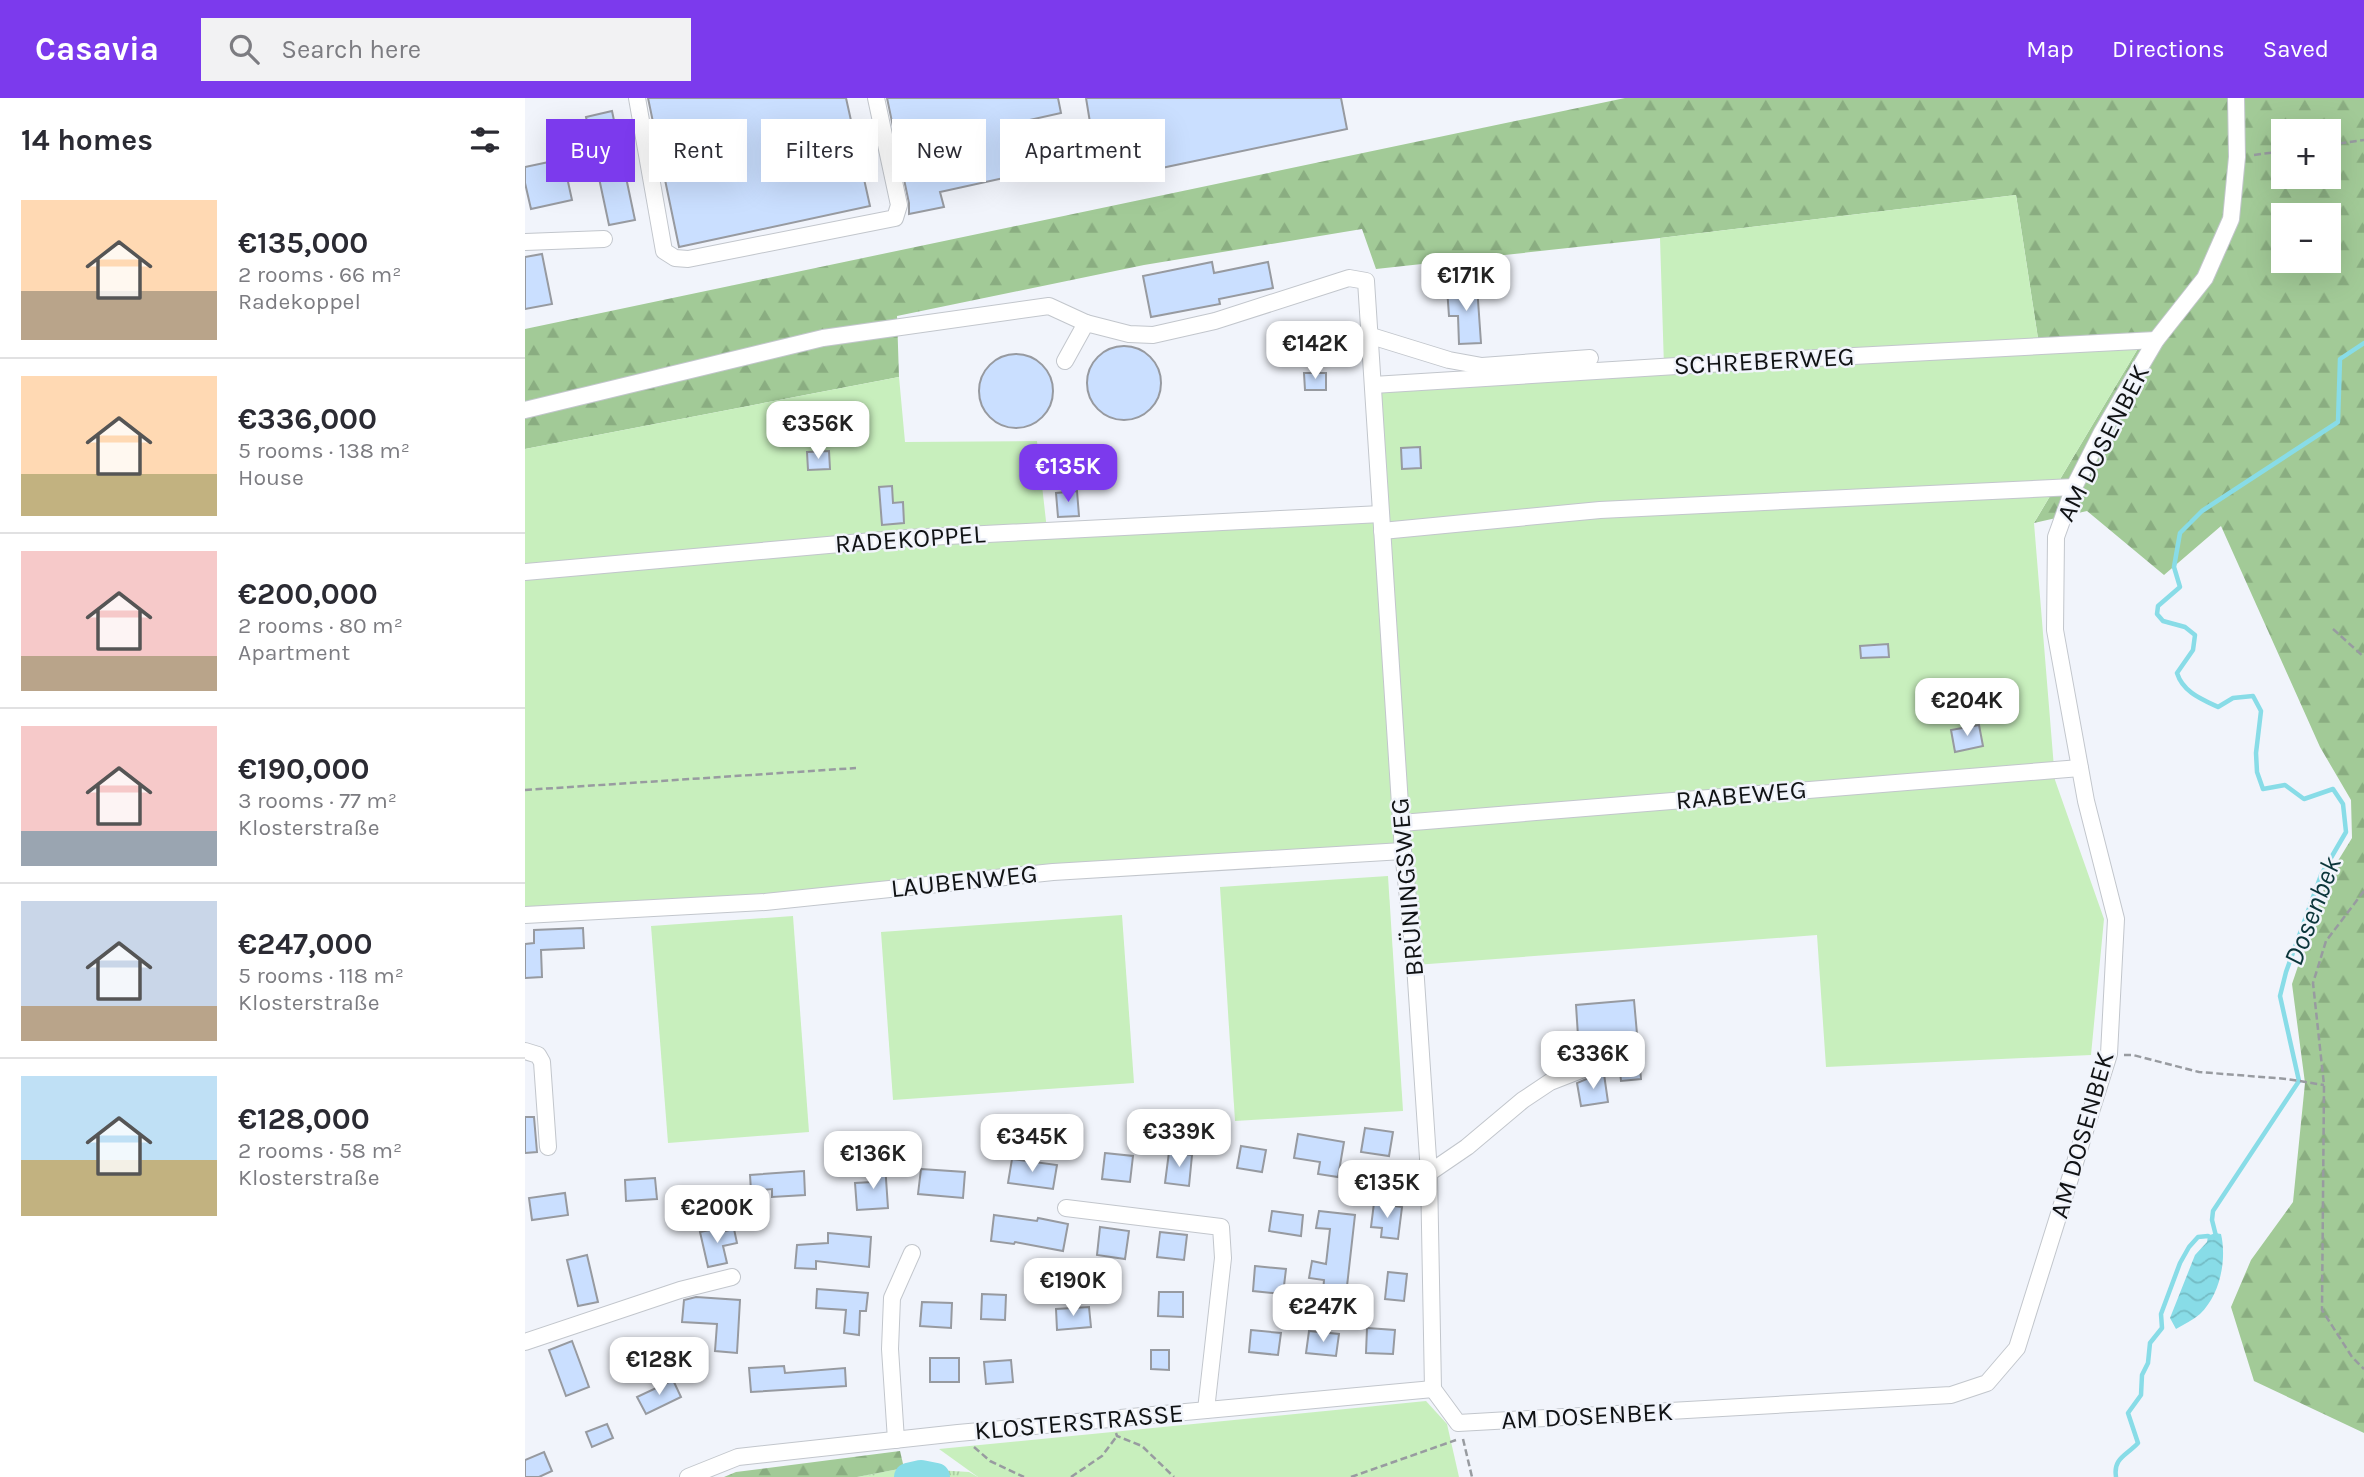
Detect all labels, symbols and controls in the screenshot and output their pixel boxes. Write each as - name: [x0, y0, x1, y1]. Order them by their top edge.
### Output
- search box: [201, 18, 691, 81]
- text: Casavia: [35, 30, 159, 68]
- icon: search: [225, 30, 263, 68]
- text: Search here: [281, 34, 421, 65]
- text: Map: [2026, 35, 2074, 63]
- text: Directions: [2112, 35, 2225, 63]
- text: Saved: [2263, 35, 2329, 63]
- chip: Buy: [546, 119, 635, 182]
- chip: Rent: [649, 119, 747, 182]
- chip: Filters: [761, 119, 878, 182]
- chip: New: [892, 119, 986, 182]
- chip: Apartment: [1000, 119, 1165, 182]
- map controls: [2271, 119, 2341, 273]
- button: +: [2271, 119, 2341, 189]
- icon: filters: [466, 121, 504, 159]
- text: 14 homes: [21, 122, 153, 158]
- button: −: [2271, 203, 2341, 273]
- text: €135,000: [238, 225, 368, 261]
- icon: home: [77, 228, 161, 312]
- pin: €171K: [1417, 254, 1515, 313]
- text: 2 rooms · 66 m²: [238, 261, 401, 288]
- text: €171K: [1437, 262, 1495, 289]
- text: Radekoppel: [238, 288, 361, 315]
- pin: €142K: [1266, 322, 1364, 381]
- text: €142K: [1282, 330, 1348, 357]
- street label: SCHREBERWEG: [1673, 341, 1855, 381]
- street label: AM DOSENBEK: [2050, 359, 2156, 527]
- text: €336,000: [238, 401, 377, 437]
- pin: €356K: [769, 402, 867, 461]
- icon: home: [77, 404, 161, 488]
- text: €356K: [782, 410, 854, 437]
- text: 5 rooms · 138 m²: [238, 437, 410, 464]
- pin: €135K: [1019, 444, 1117, 504]
- text: €135K: [1035, 453, 1101, 480]
- text: House: [238, 464, 304, 491]
- street label: RADEKOPPEL: [834, 518, 986, 560]
- text: €200,000: [238, 576, 378, 612]
- icon: home: [77, 579, 161, 663]
- text: 2 rooms · 80 m²: [238, 612, 403, 639]
- text: Apartment: [238, 639, 350, 666]
- pin: €204K: [1918, 678, 2016, 738]
- text: €204K: [1931, 687, 2003, 714]
- text: €190,000: [238, 751, 370, 787]
- icon: home: [77, 754, 161, 838]
- street label: RAABEWEG: [1674, 774, 1808, 816]
- text: 3 rooms · 77 m²: [238, 787, 397, 814]
- street label: BRÜNINGSWEG: [1384, 796, 1430, 978]
- text: Klosterstraße: [238, 814, 379, 841]
- water label: Dosenbek: [2276, 851, 2348, 970]
- street label: LAUBENWEG: [889, 858, 1039, 904]
- text: €247,000: [238, 926, 372, 962]
- icon: home: [77, 929, 161, 1013]
- text: 5 rooms · 118 m²: [238, 962, 404, 989]
- text: Klosterstraße: [238, 989, 379, 1016]
- pin: €336K: [1544, 1032, 1642, 1091]
- text: €336K: [1557, 1040, 1629, 1067]
- street label: AM DOSENBEK: [2043, 1048, 2121, 1222]
- text: €128,000: [238, 1101, 370, 1137]
- icon: home: [77, 1104, 161, 1188]
- pin: €339K: [1130, 1110, 1228, 1169]
- pin: €345K: [983, 1114, 1081, 1174]
- text: €339K: [1143, 1118, 1215, 1145]
- text: €345K: [997, 1123, 1068, 1150]
- pin: €136K: [824, 1132, 922, 1191]
- text: 2 rooms · 58 m²: [238, 1137, 402, 1164]
- text: €136K: [840, 1140, 906, 1167]
- pin: €135K: [1338, 1160, 1436, 1220]
- text: Klosterstraße: [238, 1164, 379, 1191]
- text: €135K: [1354, 1169, 1420, 1196]
- pin: €200K: [668, 1186, 766, 1245]
- text: €200K: [681, 1194, 753, 1221]
- pin: €190K: [1024, 1258, 1122, 1318]
- text: €190K: [1040, 1267, 1106, 1294]
- pin: €247K: [1274, 1284, 1372, 1344]
- text: €247K: [1289, 1293, 1357, 1320]
- pin: €128K: [610, 1338, 708, 1397]
- text: €128K: [626, 1346, 692, 1373]
- street label: AM DOSENBEK: [1500, 1396, 1674, 1436]
- street label: KLOSTERSTRASSE: [973, 1397, 1185, 1447]

